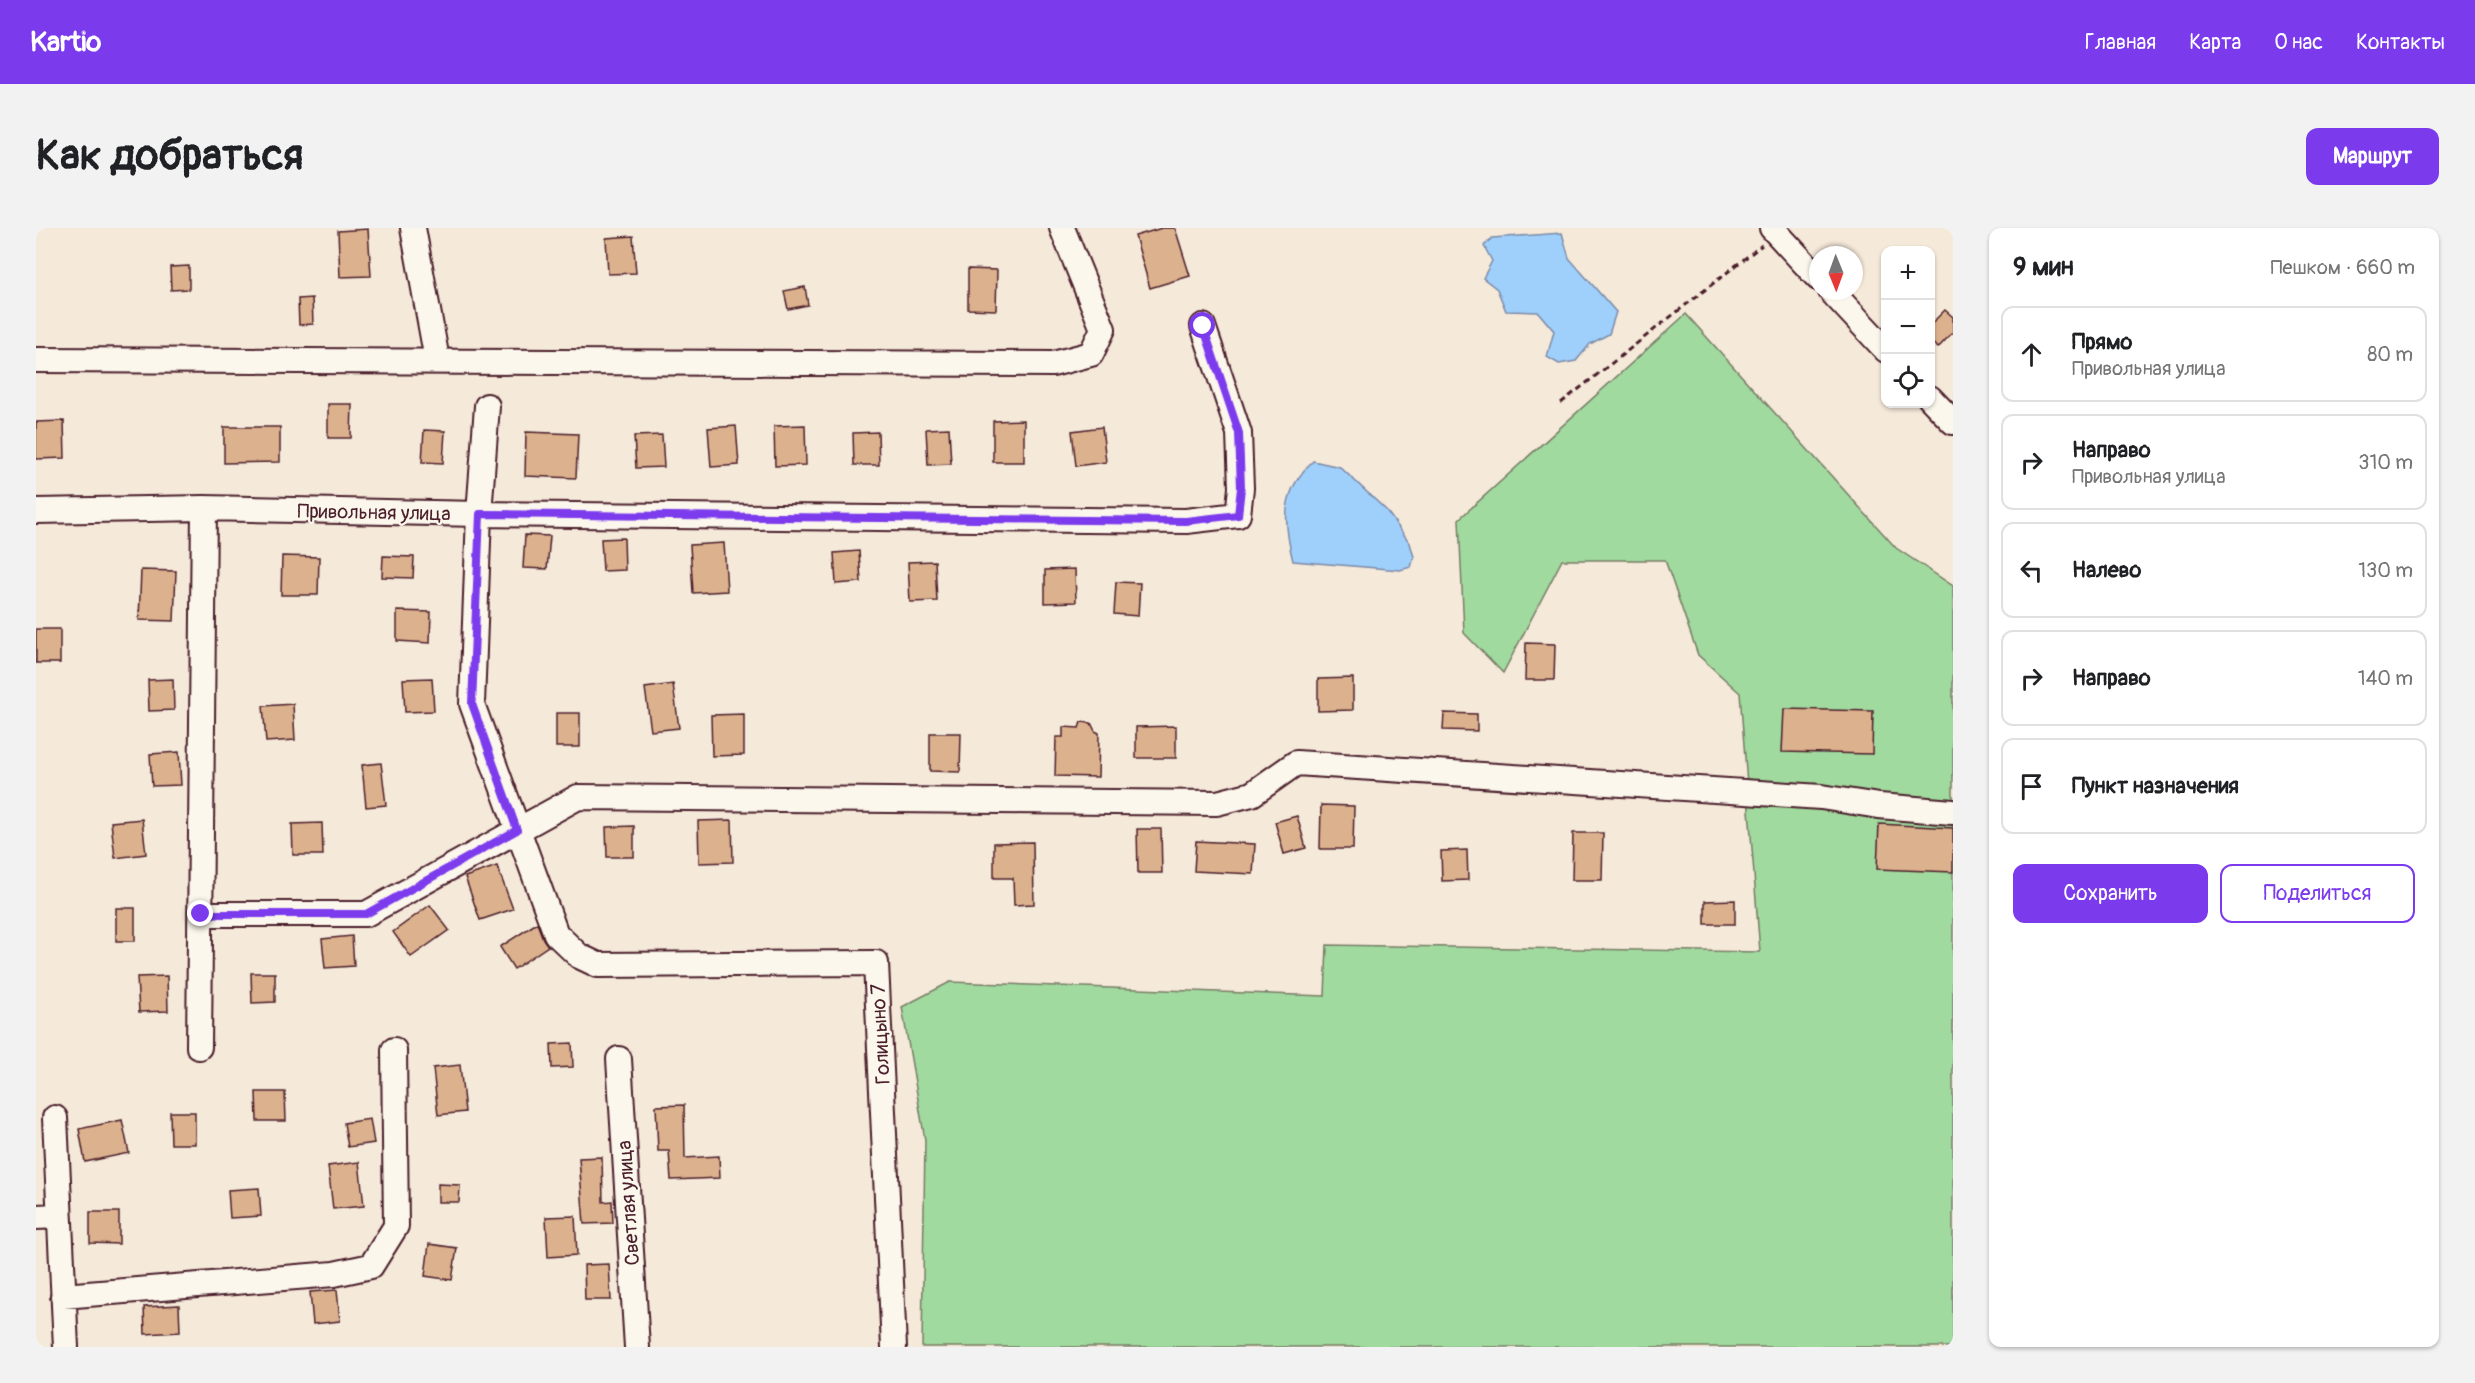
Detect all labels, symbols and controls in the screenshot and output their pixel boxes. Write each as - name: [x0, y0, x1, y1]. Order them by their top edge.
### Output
- text: Kartio: [30, 25, 101, 60]
- text: Главная: [2085, 29, 2156, 56]
- text: Карта: [2189, 29, 2241, 56]
- text: О нас: [2274, 29, 2323, 56]
- text: Контакты: [2356, 29, 2445, 56]
- button: Маршрут: [2306, 128, 2439, 185]
- text: Как добраться: [36, 130, 303, 182]
- north arrow: [1809, 246, 1863, 300]
- map controls: [1881, 246, 1935, 408]
- button: +: [1881, 246, 1935, 300]
- text: 9 мин: [2013, 251, 2074, 283]
- text: Пешком · 660 m: [2271, 255, 2415, 280]
- button: −: [1881, 300, 1935, 354]
- route start: [1189, 312, 1215, 338]
- text: Прямо: [2072, 328, 2132, 356]
- icon: ahead: [2015, 338, 2048, 371]
- text: 80 m: [2367, 342, 2413, 367]
- button: locate: [1881, 354, 1935, 408]
- text: Привольная улица: [2072, 356, 2225, 381]
- text: Направо: [2072, 436, 2151, 464]
- icon: right: [2015, 446, 2048, 479]
- text: 310 m: [2358, 450, 2413, 475]
- text: Привольная улица: [2072, 464, 2225, 489]
- street label: Привольная улица: [297, 499, 451, 526]
- icon: left: [2015, 554, 2048, 587]
- text: Налево: [2072, 556, 2141, 584]
- text: 130 m: [2358, 558, 2413, 583]
- icon: right: [2015, 662, 2048, 695]
- text: Направо: [2072, 664, 2151, 692]
- text: 140 m: [2358, 666, 2413, 691]
- icon: arrive: [2015, 770, 2048, 803]
- text: Пункт назначения: [2072, 772, 2239, 800]
- button: Сохранить: [2013, 864, 2208, 923]
- button: Поделиться: [2220, 864, 2415, 923]
- route end: [187, 900, 213, 926]
- street label: Голицыно 7: [865, 983, 896, 1085]
- street label: Светлая улица: [612, 1140, 645, 1266]

